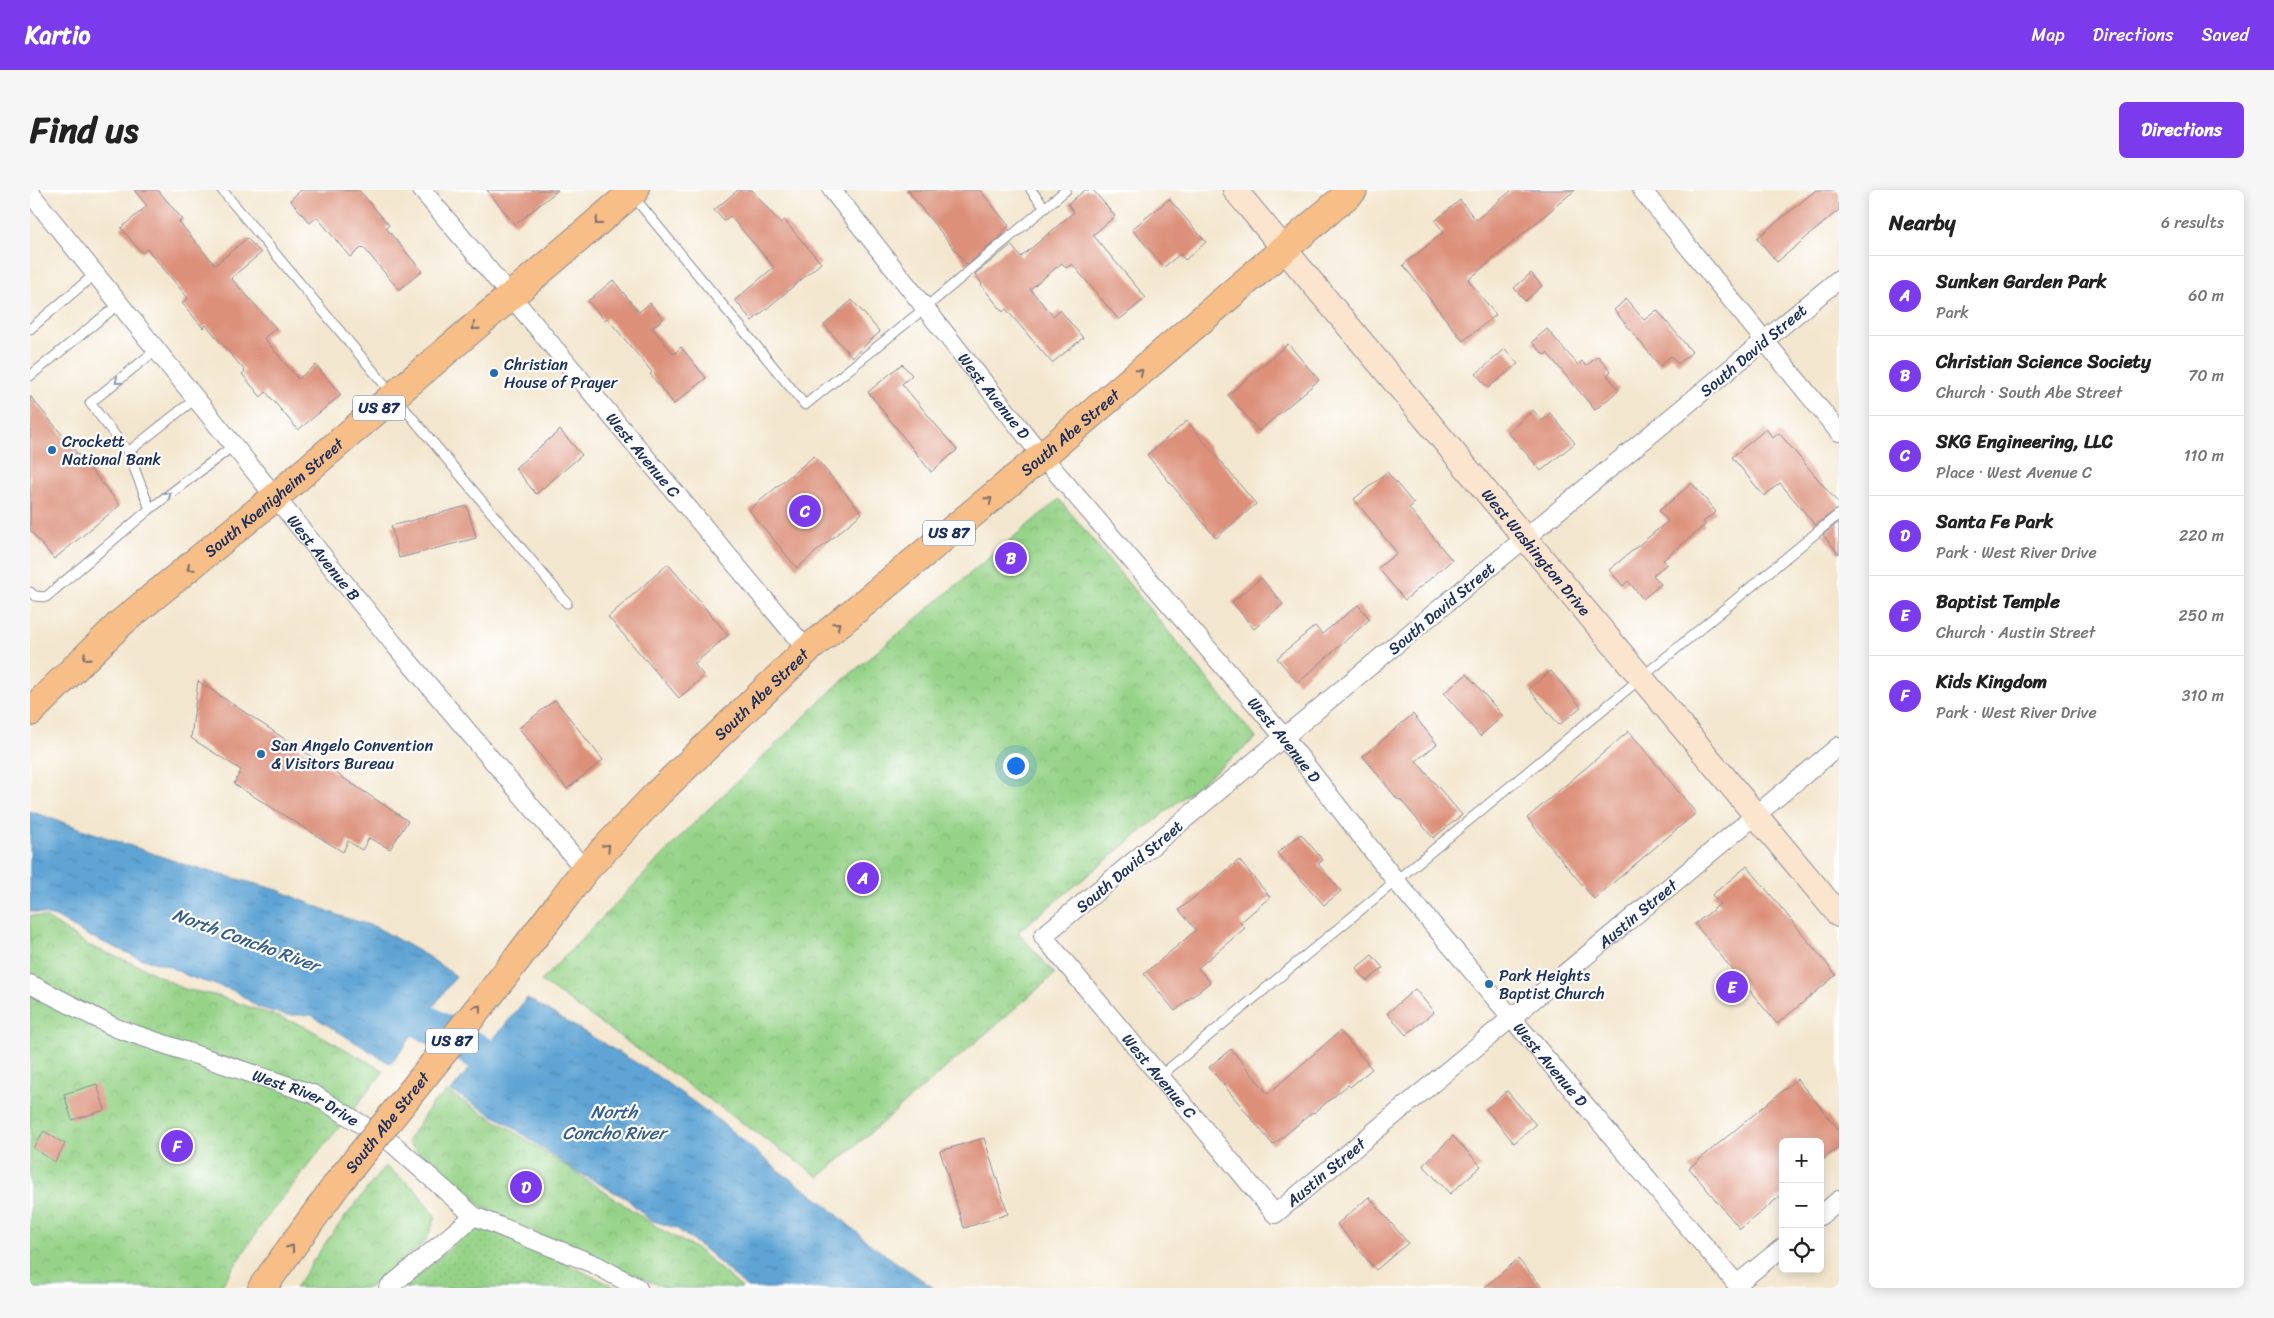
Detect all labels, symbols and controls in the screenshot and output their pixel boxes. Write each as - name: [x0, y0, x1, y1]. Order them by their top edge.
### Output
- text: Kartio: [25, 14, 90, 56]
- text: Map: [2032, 19, 2065, 51]
- text: Directions: [2093, 19, 2174, 51]
- text: Saved: [2202, 19, 2249, 51]
- text: Find us: [30, 99, 138, 161]
- button: Directions: [2119, 102, 2244, 158]
- text: Nearby: [1889, 204, 1955, 242]
- text: 6 results: [2161, 208, 2224, 237]
- one-way arrow: [595, 216, 604, 224]
- text: Sunken Garden Park: [1936, 265, 2107, 298]
- text: A: [1900, 281, 1910, 310]
- text: 60 m: [2188, 281, 2224, 310]
- street label: South David Street: [1693, 296, 1814, 404]
- text: Park: [1936, 298, 1969, 327]
- one-way arrow: [471, 322, 480, 331]
- text: Christian Science Society: [1936, 345, 2151, 378]
- street label: West Avenue D: [950, 346, 1038, 446]
- place label: Christian House of Prayer: [504, 350, 619, 397]
- text: B: [1900, 361, 1910, 390]
- text: 70 m: [2188, 361, 2224, 390]
- marker: Christian House of Prayer: [488, 367, 500, 379]
- one-way arrow: [1135, 369, 1144, 378]
- one-way arrow: [115, 375, 124, 383]
- text: Church · South Abe Street: [1936, 378, 2122, 407]
- street label: South Abe Street: [1014, 381, 1127, 484]
- road number: US 87: [353, 396, 405, 420]
- street label: West Avenue C: [598, 405, 688, 504]
- text: SKG Engineering, LLC: [1936, 425, 2113, 458]
- place label: Crockett National Bank: [62, 427, 162, 474]
- street label: South Koenigheim Street: [197, 430, 351, 565]
- text: C: [1900, 441, 1910, 470]
- text: 110 m: [2184, 441, 2224, 470]
- marker: Crockett National Bank: [46, 444, 58, 456]
- text: Place · West Avenue C: [1936, 458, 2092, 487]
- street label: West Washington Drive: [1474, 482, 1598, 623]
- pin: C: [789, 492, 821, 530]
- one-way arrow: [162, 493, 171, 501]
- one-way arrow: [984, 496, 993, 505]
- text: Santa Fe Park: [1936, 505, 2053, 538]
- street label: West Avenue B: [279, 508, 368, 608]
- road number: US 87: [923, 520, 975, 546]
- text: D: [1900, 521, 1910, 550]
- text: 220 m: [2179, 521, 2224, 550]
- text: Park · West River Drive: [1936, 538, 2097, 567]
- pin: B: [995, 539, 1027, 577]
- street label: South David Street: [1381, 554, 1502, 662]
- one-way arrow: [187, 562, 196, 570]
- text: Baptist Temple: [1936, 585, 2060, 618]
- text: E: [1901, 601, 1909, 630]
- text: 250 m: [2178, 601, 2224, 630]
- text: Church · Austin Street: [1936, 618, 2095, 647]
- one-way arrow: [831, 623, 840, 631]
- street label: South Abe Street: [707, 641, 817, 748]
- one-way arrow: [83, 651, 92, 660]
- text: Kids Kingdom: [1936, 665, 2047, 698]
- text: F: [1901, 681, 1909, 710]
- text: 310 m: [2182, 681, 2224, 710]
- street label: West Avenue D: [1240, 690, 1329, 790]
- text: Park · West River Drive: [1936, 698, 2097, 727]
- place label: San Angelo Convention & Visitors Bureau: [271, 731, 433, 778]
- marker: San Angelo Convention & Visitors Bureau: [255, 748, 267, 760]
- your location: [1003, 753, 1029, 779]
- street label: South David Street: [1069, 812, 1190, 920]
- one-way arrow: [601, 844, 610, 853]
- pin: A: [847, 859, 879, 897]
- street label: Austin Street: [1590, 871, 1685, 956]
- water label: North Concho River: [168, 899, 327, 983]
- place label: Park Heights Baptist Church: [1499, 961, 1605, 1008]
- pin: E: [1716, 968, 1748, 1006]
- marker: Park Heights Baptist Church: [1483, 978, 1495, 990]
- one-way arrow: [473, 1005, 482, 1014]
- street label: West Avenue D: [1506, 1015, 1596, 1114]
- street label: West Avenue C: [1114, 1026, 1204, 1126]
- road number: US 87: [426, 1028, 478, 1054]
- street label: West River Drive: [248, 1061, 365, 1134]
- street label: South Abe Street: [337, 1065, 438, 1180]
- water label: North Concho River: [562, 1096, 669, 1149]
- pin: F: [161, 1127, 193, 1165]
- street label: Austin Street: [1279, 1130, 1373, 1215]
- map controls: [1779, 1138, 1824, 1273]
- button: +: [1779, 1138, 1824, 1183]
- pin: D: [510, 1168, 542, 1206]
- button: −: [1779, 1183, 1824, 1228]
- button: locate: [1779, 1228, 1824, 1273]
- one-way arrow: [285, 1244, 294, 1254]

